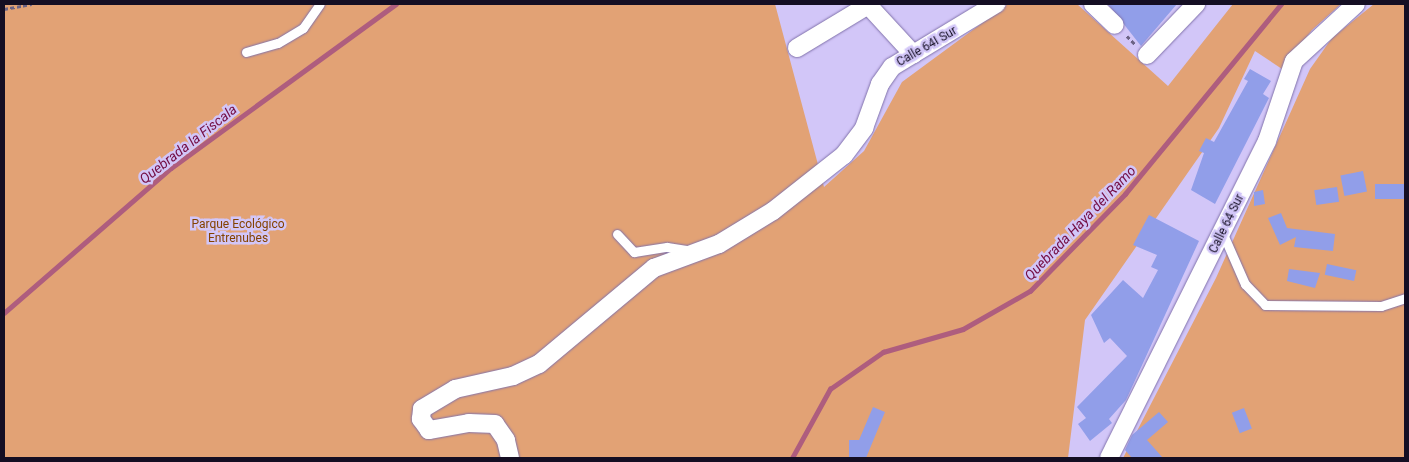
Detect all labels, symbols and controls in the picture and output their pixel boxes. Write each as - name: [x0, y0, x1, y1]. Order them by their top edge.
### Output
- street label: Calle 64I Sur: [894, 24, 960, 70]
- water label: Quebrada la Fiscala: [136, 101, 240, 187]
- water label: Quebrada Haya del Ramo: [1021, 162, 1139, 284]
- street label: Calle 64 Sur: [1207, 192, 1247, 256]
- park label: Parque Ecológico Entrenubes: [191, 218, 285, 246]

